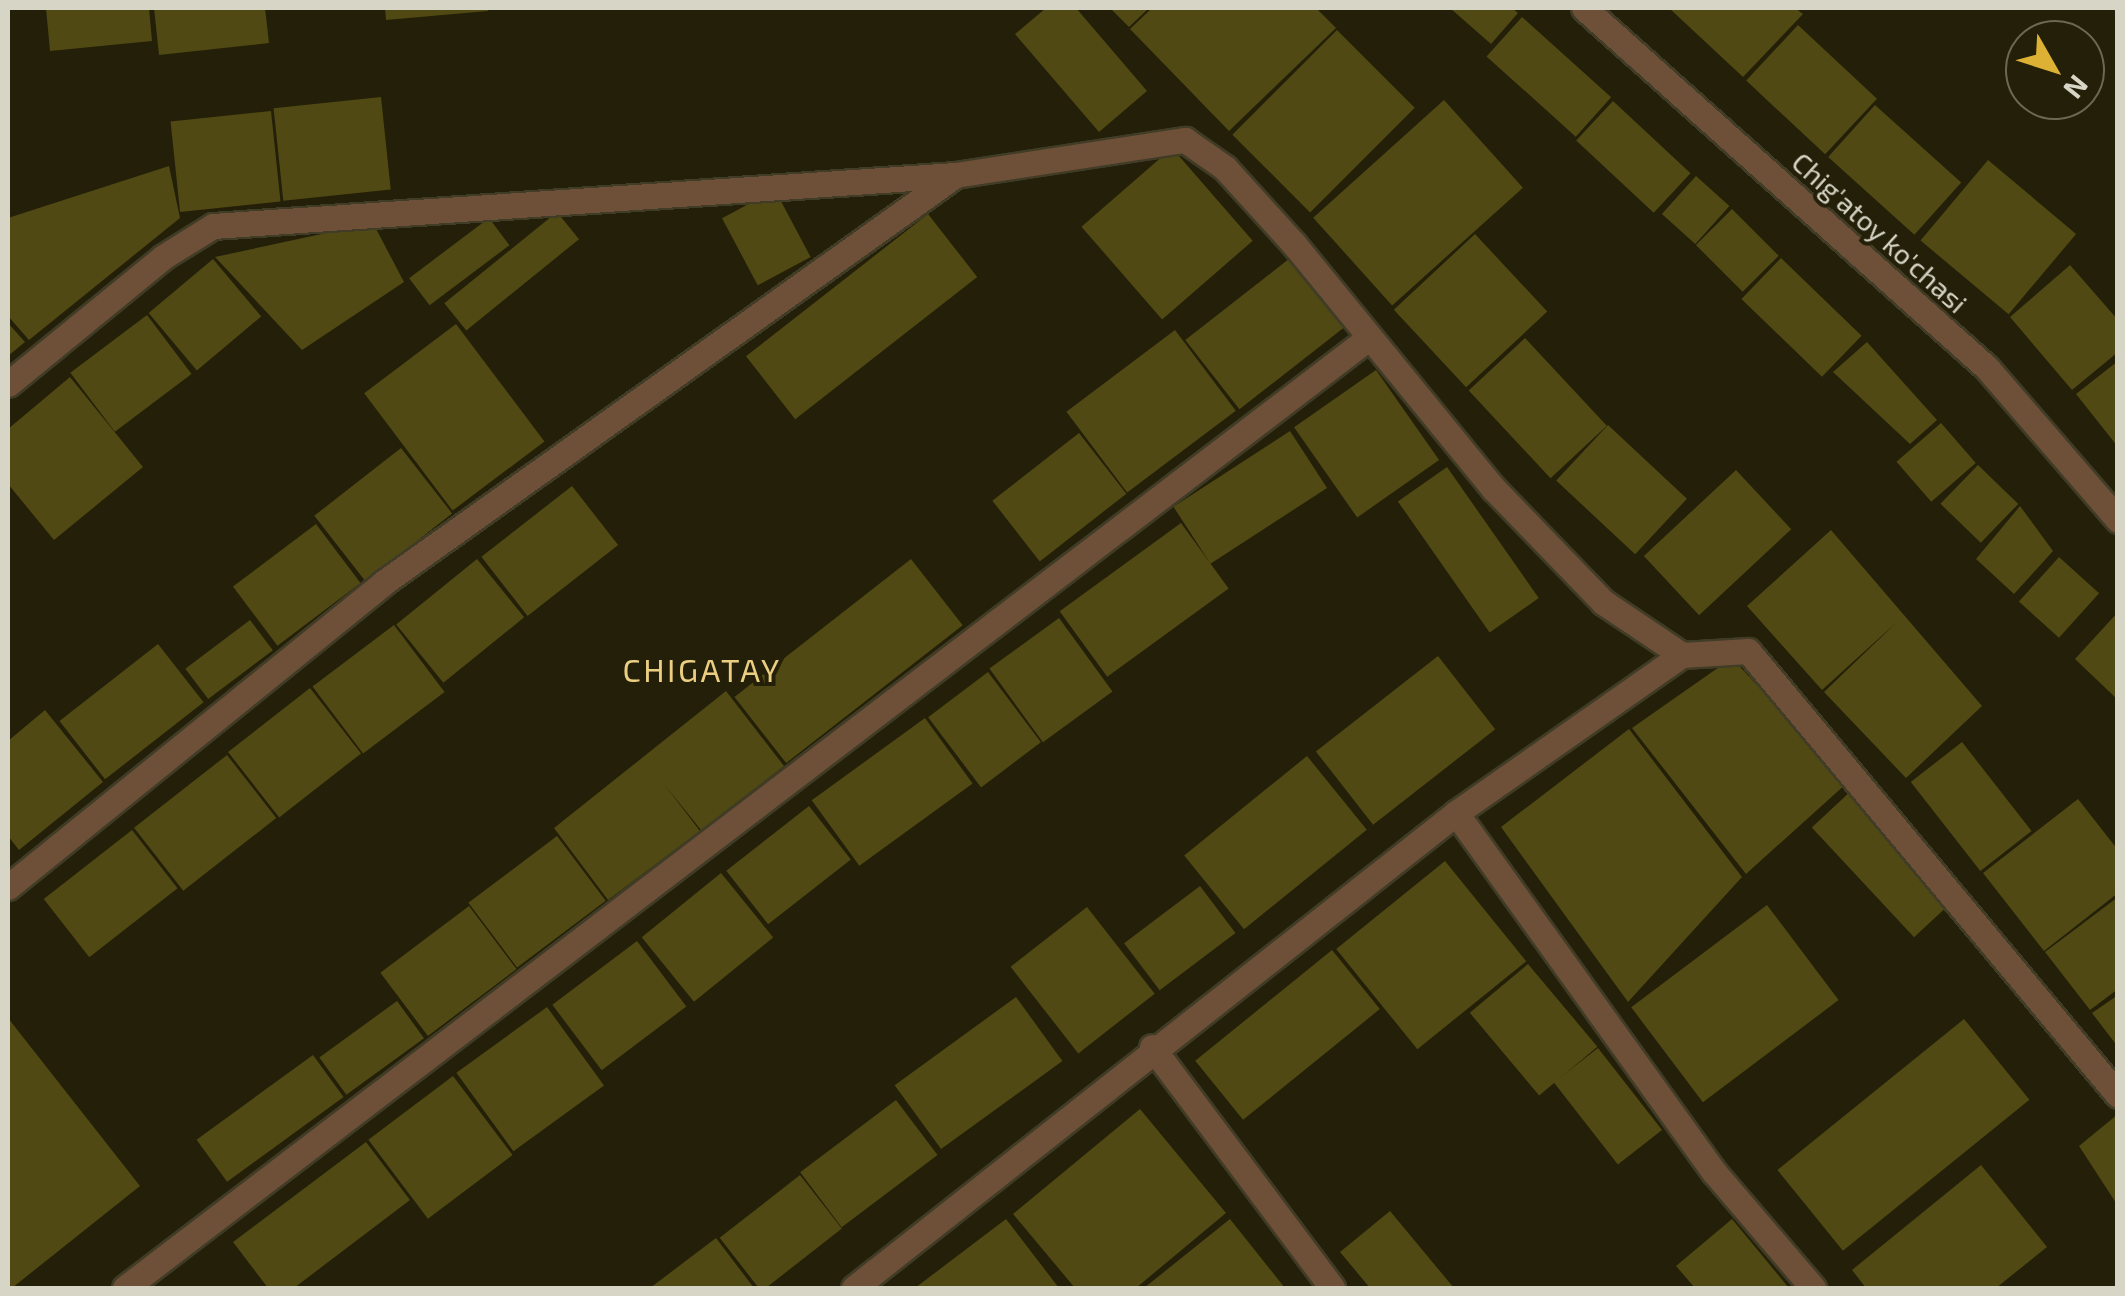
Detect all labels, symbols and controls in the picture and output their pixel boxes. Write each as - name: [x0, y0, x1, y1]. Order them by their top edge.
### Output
- north arrow: [2005, 20, 2105, 120]
- text: N: [2057, 69, 2096, 106]
- street label: Chig'atoy ko'chasi: [1785, 144, 1975, 320]
- district label: CHIGATAY: [622, 650, 782, 688]

